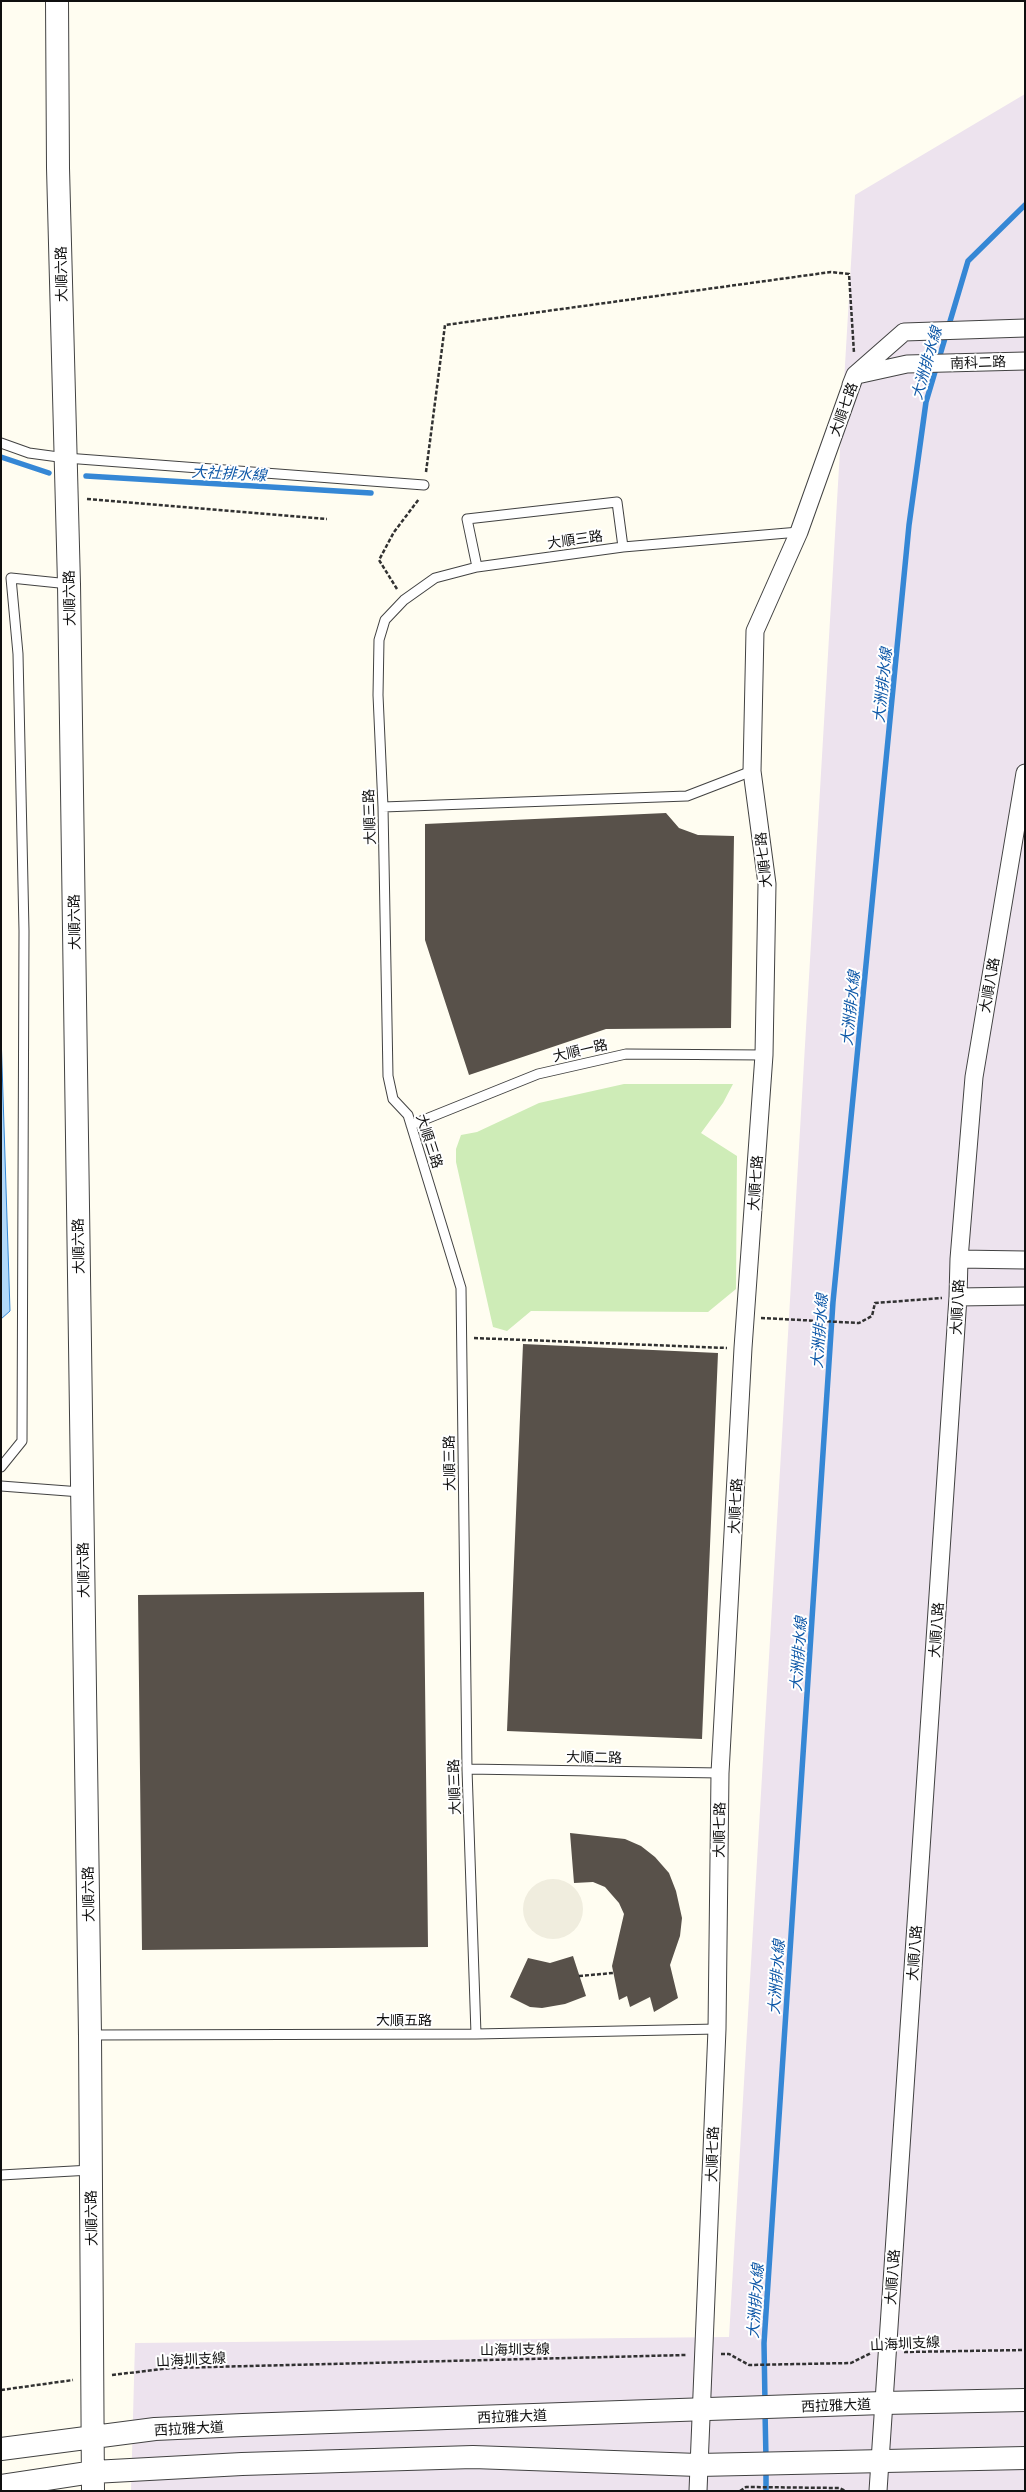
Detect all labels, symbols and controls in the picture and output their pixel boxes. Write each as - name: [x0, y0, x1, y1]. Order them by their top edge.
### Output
- street label: 大順六路: [52, 246, 70, 302]
- water label: 大洲排水線: [907, 324, 945, 402]
- street label: 南科二路: [950, 353, 1006, 371]
- street label: 大順七路: [826, 380, 860, 438]
- water label: 大社排水線: [191, 462, 267, 484]
- street label: 大順三路: [546, 527, 604, 551]
- street label: 大順六路: [60, 570, 78, 626]
- water label: 大洲排水線: [869, 647, 895, 723]
- street label: 大順三路: [360, 789, 378, 845]
- street label: 大順七路: [752, 831, 774, 889]
- street label: 大順六路: [65, 894, 83, 950]
- street label: 大順八路: [976, 956, 1002, 1014]
- water label: 大洲排水線: [837, 970, 863, 1046]
- street label: 大順一路: [551, 1036, 609, 1064]
- street label: 大順三路: [413, 1112, 447, 1170]
- street label: 大順七路: [745, 1154, 765, 1212]
- street label: 大順六路: [69, 1218, 87, 1274]
- street label: 大順八路: [947, 1279, 967, 1335]
- water label: 大洲排水線: [807, 1293, 831, 1369]
- street label: 大順三路: [440, 1435, 458, 1491]
- street label: 大順七路: [725, 1478, 745, 1534]
- street label: 大順六路: [74, 1542, 92, 1598]
- street label: 大順八路: [926, 1601, 946, 1659]
- water label: 大洲排水線: [786, 1616, 810, 1692]
- street label: 大順二路: [566, 1748, 622, 1766]
- street label: 大順三路: [445, 1759, 463, 1815]
- street label: 大順七路: [710, 1802, 728, 1858]
- street label: 大順六路: [79, 1866, 97, 1922]
- street label: 大順八路: [904, 1924, 924, 1982]
- water label: 大洲排水線: [764, 1939, 788, 2015]
- street label: 大順五路: [376, 2012, 432, 2028]
- street label: 大順七路: [703, 2126, 721, 2182]
- street label: 大順六路: [82, 2190, 100, 2246]
- street label: 大順八路: [882, 2248, 902, 2306]
- water label: 大洲排水線: [743, 2263, 767, 2339]
- street label: 山海圳支線: [870, 2333, 940, 2353]
- street label: 山海圳支線: [480, 2340, 550, 2358]
- street label: 山海圳支線: [156, 2349, 226, 2369]
- street label: 西拉雅大道: [801, 2395, 871, 2415]
- street label: 西拉雅大道: [477, 2406, 547, 2426]
- street label: 西拉雅大道: [154, 2418, 224, 2438]

